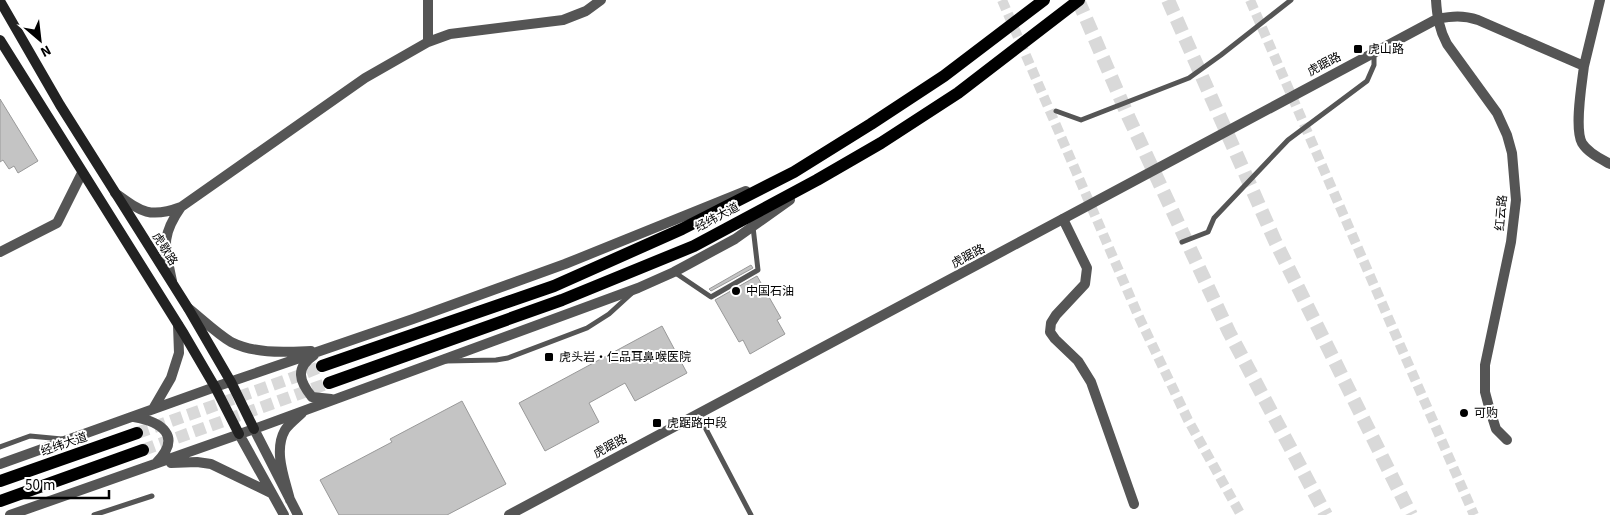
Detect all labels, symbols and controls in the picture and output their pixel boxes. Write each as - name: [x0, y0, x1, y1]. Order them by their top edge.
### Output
- north arrow: [15, 15, 65, 65]
- text: N: [37, 40, 54, 62]
- place label: 虎山路: [1368, 41, 1404, 58]
- marker: 虎山路: [1352, 43, 1364, 55]
- street label: 虎踞路: [1304, 48, 1344, 80]
- street label: 红云路: [1491, 194, 1512, 232]
- street label: 经纬大道: [692, 199, 742, 236]
- street label: 虎歇路: [148, 229, 181, 269]
- street label: 虎踞路: [948, 240, 988, 272]
- place label: 中国石油: [746, 283, 794, 300]
- marker: 中国石油: [730, 285, 742, 297]
- place label: 虎头岩‧仁品耳鼻喉医院: [559, 349, 691, 366]
- marker: 虎头岩‧仁品耳鼻喉医院: [543, 351, 555, 363]
- place label: 可购: [1474, 405, 1498, 422]
- marker: 可购: [1458, 407, 1470, 419]
- place label: 虎踞路中段: [667, 415, 727, 432]
- marker: 虎踞路中段: [651, 417, 663, 429]
- street label: 经纬大道: [39, 429, 90, 460]
- street label: 虎踞路: [590, 430, 630, 462]
- scale bar: [18, 468, 109, 500]
- text: 50 m: [25, 475, 55, 496]

